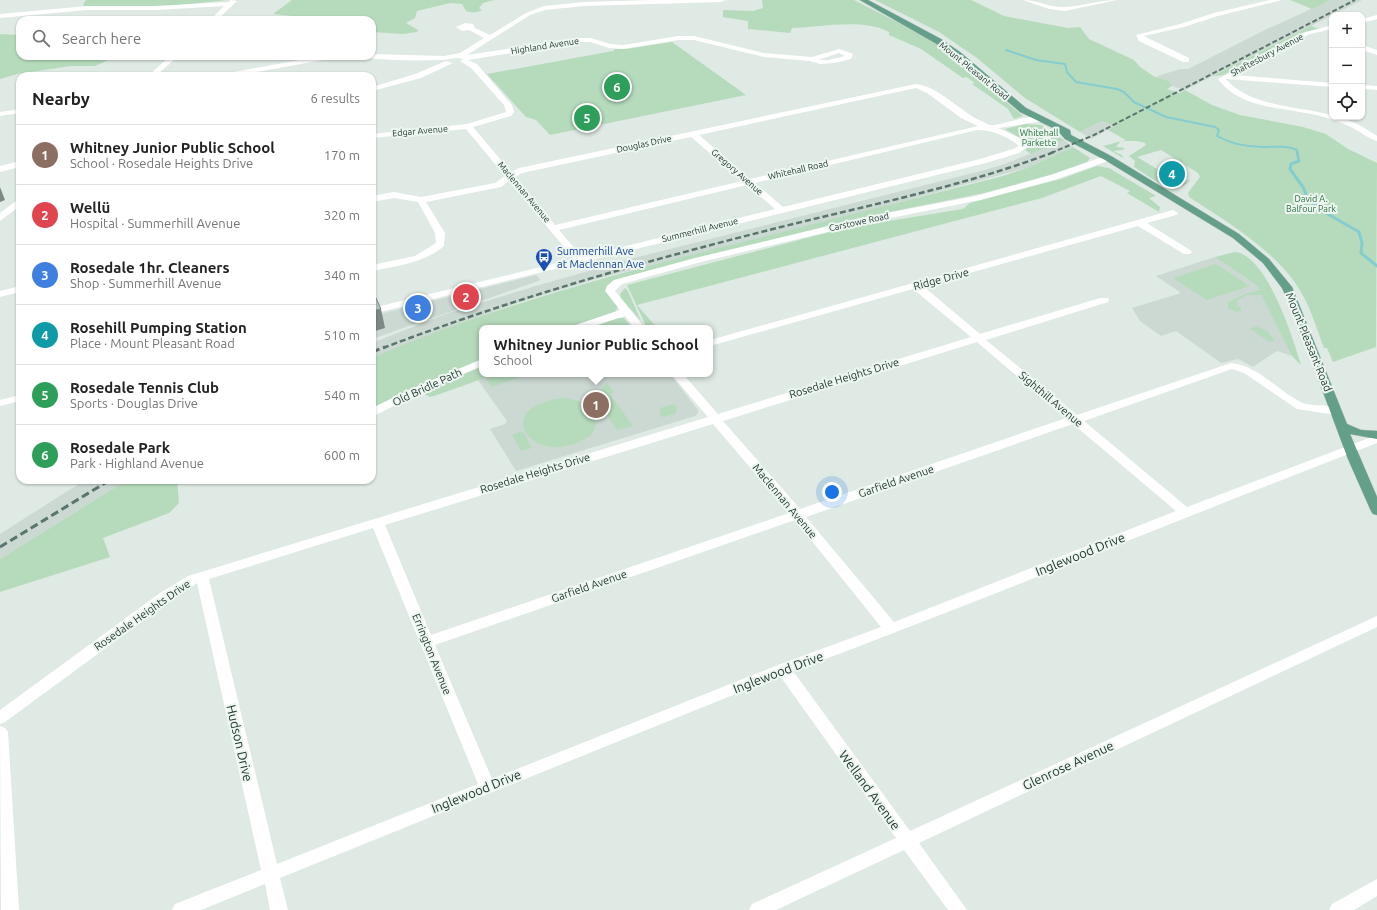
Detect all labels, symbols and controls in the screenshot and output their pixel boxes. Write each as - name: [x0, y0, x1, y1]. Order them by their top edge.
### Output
- map controls: [1329, 12, 1365, 120]
- button: +: [1329, 12, 1365, 48]
- search box: [16, 16, 376, 60]
- icon: search: [30, 27, 52, 49]
- text: Search here: [62, 30, 141, 47]
- street label: Shaftesbury Avenue: [1229, 32, 1305, 78]
- street label: Highland Avenue: [510, 36, 580, 56]
- street label: Mount Pleasant Road: [937, 40, 1011, 102]
- button: −: [1329, 48, 1365, 84]
- pin: 6: [604, 72, 630, 102]
- button: locate: [1329, 84, 1365, 120]
- text: Nearby: [32, 89, 90, 108]
- text: 6 results: [310, 91, 360, 105]
- pin: 5: [574, 103, 600, 133]
- street label: Edgar Avenue: [392, 124, 448, 138]
- park label: Whitehall Parkette: [1020, 128, 1059, 148]
- street label: Douglas Drive: [615, 133, 673, 155]
- text: Whitney Junior Public School: [70, 139, 275, 156]
- street label: Gregory Avenue: [709, 147, 765, 197]
- text: 1: [41, 148, 49, 162]
- text: 170 m: [324, 148, 360, 162]
- text: School · Rosedale Heights Drive: [70, 156, 253, 170]
- street label: Whitehall Road: [767, 158, 829, 182]
- pin: 4: [1159, 159, 1185, 189]
- street label: Maclennan Avenue: [496, 160, 552, 224]
- park label: David A. Balfour Park: [1286, 194, 1336, 214]
- text: Wellü: [70, 199, 110, 216]
- text: 2: [41, 208, 49, 222]
- text: 320 m: [324, 208, 360, 222]
- street label: Carstowe Road: [828, 211, 890, 233]
- text: Hospital · Summerhill Avenue: [70, 216, 240, 230]
- street label: Summerhill Avenue: [661, 216, 739, 244]
- place label: Summerhill Ave at Maclennan Ave: [557, 245, 644, 270]
- bus stop icon: Summerhill Ave at Maclennan Ave: [534, 247, 554, 272]
- text: Rosedale 1hr. Cleaners: [70, 259, 230, 276]
- street label: Ridge Drive: [912, 266, 970, 292]
- text: 3: [41, 268, 49, 282]
- text: 340 m: [324, 268, 360, 282]
- text: Shop · Summerhill Avenue: [70, 276, 222, 290]
- pin: 2: [453, 282, 479, 312]
- street label: Mount Pleasant Road: [1284, 291, 1334, 393]
- pin: 3: [405, 293, 431, 323]
- text: Rosehill Pumping Station: [70, 319, 247, 336]
- popup: [479, 325, 713, 377]
- text: 4: [41, 328, 49, 342]
- text: 510 m: [324, 328, 360, 342]
- text: Place · Mount Pleasant Road: [70, 336, 235, 350]
- text: Whitney Junior Public School: [494, 336, 698, 353]
- text: School: [494, 353, 532, 367]
- street label: Rosedale Heights Drive: [788, 356, 900, 400]
- street label: Old Bridle Path: [391, 366, 463, 408]
- street label: Sighthill Avenue: [1017, 369, 1085, 429]
- text: Rosedale Tennis Club: [70, 379, 219, 396]
- text: 5: [41, 388, 49, 402]
- text: 540 m: [324, 388, 360, 402]
- pin: 1: [583, 390, 609, 420]
- text: Sports · Douglas Drive: [70, 396, 198, 410]
- text: Rosedale Park: [70, 439, 170, 456]
- text: 6: [41, 448, 49, 462]
- text: 600 m: [324, 448, 360, 462]
- street label: Rosedale Heights Drive: [479, 451, 591, 495]
- text: Park · Highland Avenue: [70, 456, 204, 470]
- street label: Maclennan Avenue: [750, 461, 820, 541]
- street label: Garfield Avenue: [857, 462, 935, 500]
- your location: [822, 482, 842, 502]
- street label: Inglewood Drive: [1033, 530, 1127, 578]
- street label: Garfield Avenue: [550, 567, 628, 605]
- street label: Rosedale Heights Drive: [92, 577, 192, 653]
- street label: Errington Avenue: [410, 612, 454, 696]
- street label: Inglewood Drive: [731, 648, 825, 696]
- street label: Hudson Drive: [224, 703, 256, 783]
- street label: Glenrose Avenue: [1020, 738, 1116, 792]
- street label: Welland Avenue: [837, 748, 903, 832]
- street label: Inglewood Drive: [429, 767, 523, 815]

